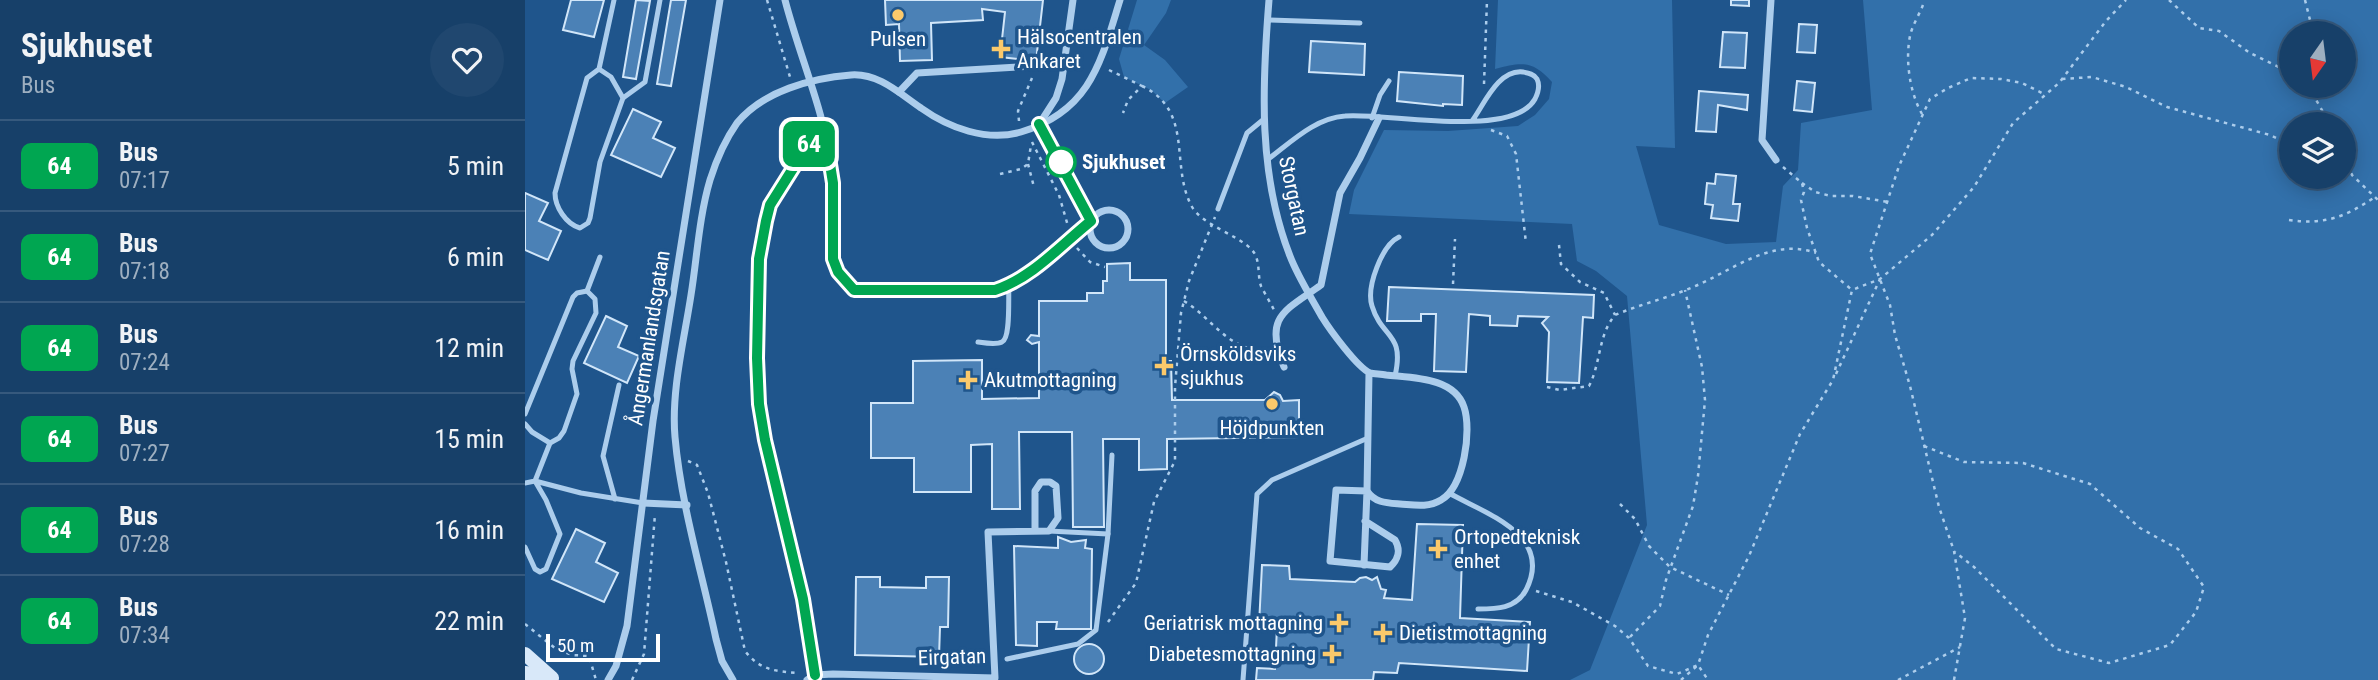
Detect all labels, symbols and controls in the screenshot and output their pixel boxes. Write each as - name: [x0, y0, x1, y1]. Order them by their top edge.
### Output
- marker: Pulsen: [890, 7, 906, 23]
- north arrow: [2279, 21, 2355, 98]
- map controls: [2279, 21, 2356, 189]
- button: heart: [430, 23, 504, 97]
- place label: Hälsocentralen Ankaret: [1017, 25, 1142, 73]
- text: Sjukhuset: [21, 26, 152, 65]
- place label: Pulsen: [870, 27, 926, 51]
- marker: Hälsocentralen Ankaret: [991, 39, 1011, 59]
- text: Bus: [21, 72, 55, 99]
- button: layers: [2279, 112, 2356, 189]
- line badge: 64: [777, 121, 841, 167]
- text: 64: [797, 130, 821, 158]
- text: Bus: [119, 137, 158, 167]
- marker: Sjukhuset: [1046, 147, 1076, 177]
- place label: Sjukhuset: [1082, 150, 1166, 174]
- text: 5 min: [447, 151, 504, 181]
- text: 64: [47, 152, 72, 180]
- street label: Storgatan: [1274, 154, 1314, 238]
- text: 07:17: [119, 167, 170, 194]
- text: Bus: [119, 228, 158, 258]
- text: 6 min: [447, 242, 504, 272]
- text: 64: [47, 243, 72, 271]
- street label: Ångermanlandsgatan: [623, 249, 675, 427]
- text: 07:18: [119, 258, 170, 285]
- text: Bus: [119, 319, 158, 349]
- text: 12 min: [434, 333, 504, 363]
- text: 64: [47, 334, 72, 362]
- place label: Örnsköldsviks sjukhus: [1180, 342, 1296, 390]
- text: 07:24: [119, 349, 170, 376]
- marker: Örnsköldsviks sjukhus: [1154, 356, 1174, 376]
- place label: Akutmottagning: [984, 368, 1117, 392]
- marker: Akutmottagning: [958, 370, 978, 390]
- marker: Höjdpunkten: [1264, 396, 1280, 412]
- text: Bus: [119, 410, 158, 440]
- place label: Höjdpunkten: [1219, 416, 1325, 440]
- text: 15 min: [434, 424, 504, 454]
- text: 64: [47, 425, 72, 453]
- text: 07:27: [119, 440, 170, 467]
- text: Bus: [119, 501, 158, 531]
- text: 16 min: [434, 515, 504, 545]
- text: 64: [47, 516, 72, 544]
- place label: Ortopedteknisk enhet: [1454, 525, 1581, 573]
- text: 07:28: [119, 531, 170, 558]
- marker: Ortopedteknisk enhet: [1428, 539, 1448, 559]
- text: Bus: [119, 592, 158, 622]
- text: 22 min: [434, 606, 504, 636]
- text: 64: [47, 607, 72, 635]
- place label: Geriatrisk mottagning: [1143, 611, 1323, 635]
- marker: Geriatrisk mottagning: [1329, 613, 1349, 633]
- place label: Dietistmottagning: [1399, 621, 1547, 645]
- text: 07:34: [119, 622, 170, 649]
- marker: Dietistmottagning: [1373, 623, 1393, 643]
- scale bar: [546, 631, 660, 663]
- text: 50 m: [557, 634, 594, 657]
- place label: Diabetesmottagning: [1149, 642, 1316, 666]
- street label: Eirgatan: [917, 644, 987, 670]
- marker: Diabetesmottagning: [1322, 644, 1342, 664]

